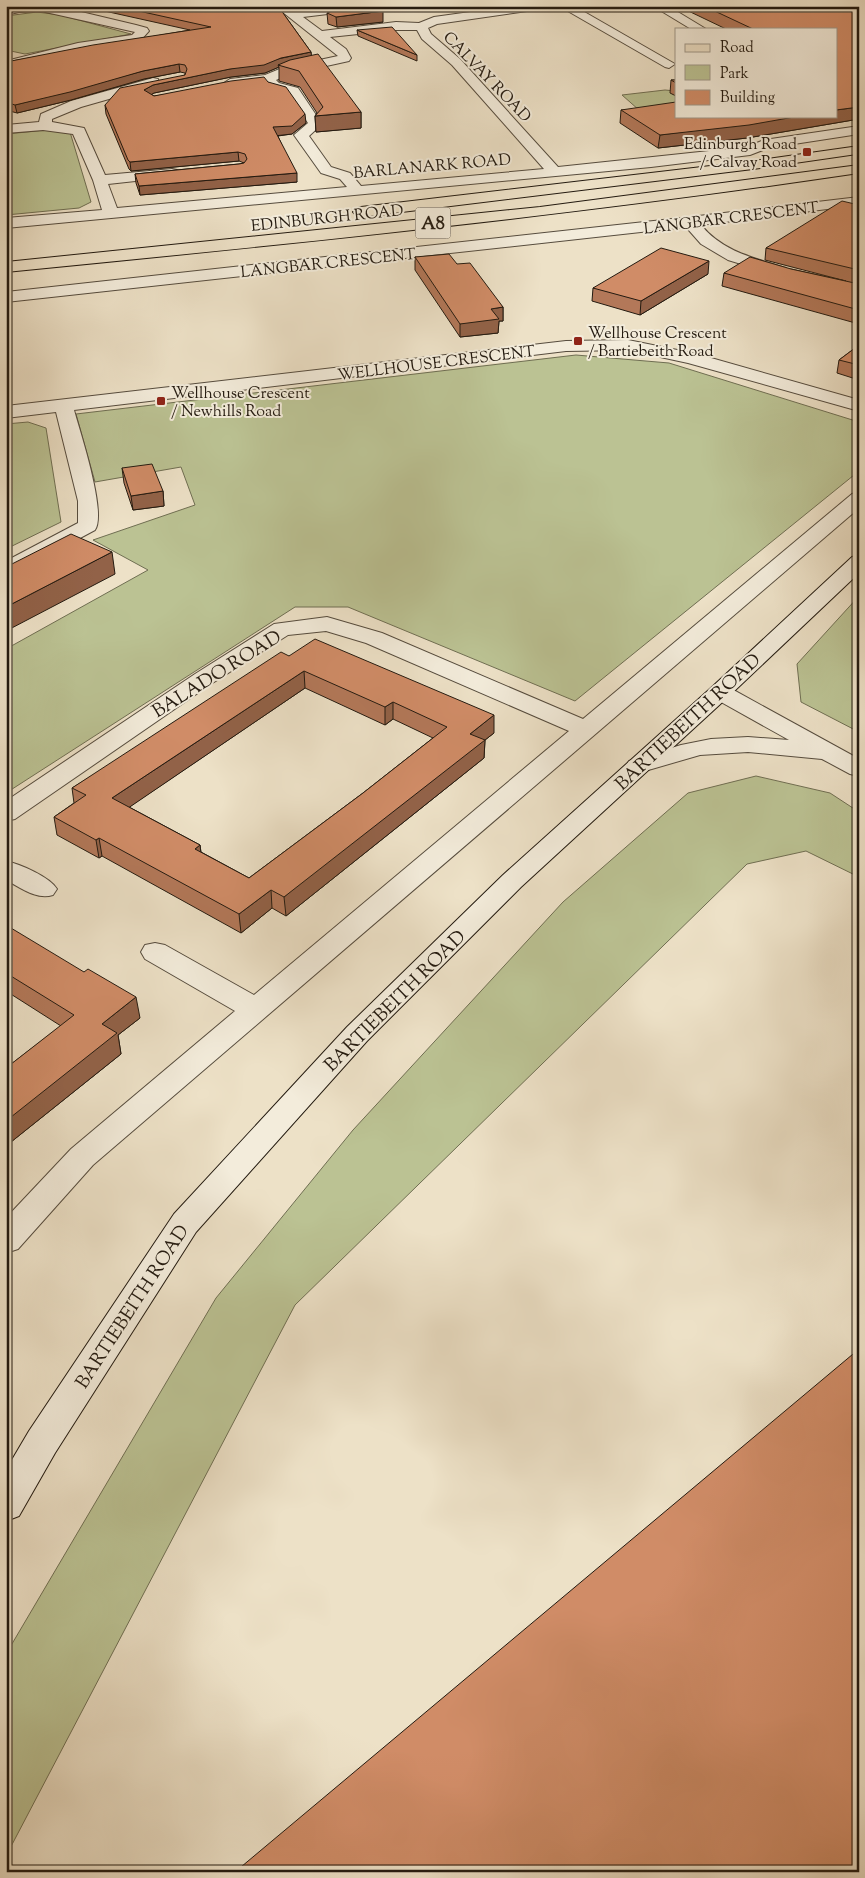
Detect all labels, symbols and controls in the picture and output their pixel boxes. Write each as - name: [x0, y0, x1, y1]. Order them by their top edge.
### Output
- street label: CALVAY ROAD: [437, 27, 536, 128]
- legend: [675, 28, 838, 118]
- text: Road: [720, 38, 754, 59]
- text: Park: [720, 64, 749, 85]
- text: Building: [720, 88, 775, 109]
- place label: Edinburgh Road / Calvay Road: [684, 134, 797, 175]
- marker: Edinburgh Road / Calvay Road: [801, 146, 813, 158]
- street label: BARLANARK ROAD: [352, 149, 512, 186]
- street label: LANGBAR CRESCENT: [642, 197, 820, 242]
- street label: EDINBURGH ROAD: [250, 200, 405, 239]
- road number: A8: [416, 208, 450, 238]
- street label: LANGBAR CRESCENT: [239, 244, 417, 285]
- place label: Wellhouse Crescent / Bartiebeith Road: [588, 323, 727, 364]
- marker: Wellhouse Crescent / Bartiebeith Road: [572, 335, 584, 347]
- street label: WELLHOUSE CRESCENT: [336, 341, 536, 388]
- place label: Wellhouse Crescent / Newhills Road: [171, 383, 310, 424]
- marker: Wellhouse Crescent / Newhills Road: [155, 395, 167, 407]
- street label: BALADO ROAD: [147, 624, 287, 726]
- street label: BARTIEBEITH ROAD: [610, 648, 768, 798]
- street label: BARTIEBEITH ROAD: [319, 925, 473, 1079]
- street label: BARTIEBEITH ROAD: [70, 1220, 196, 1395]

